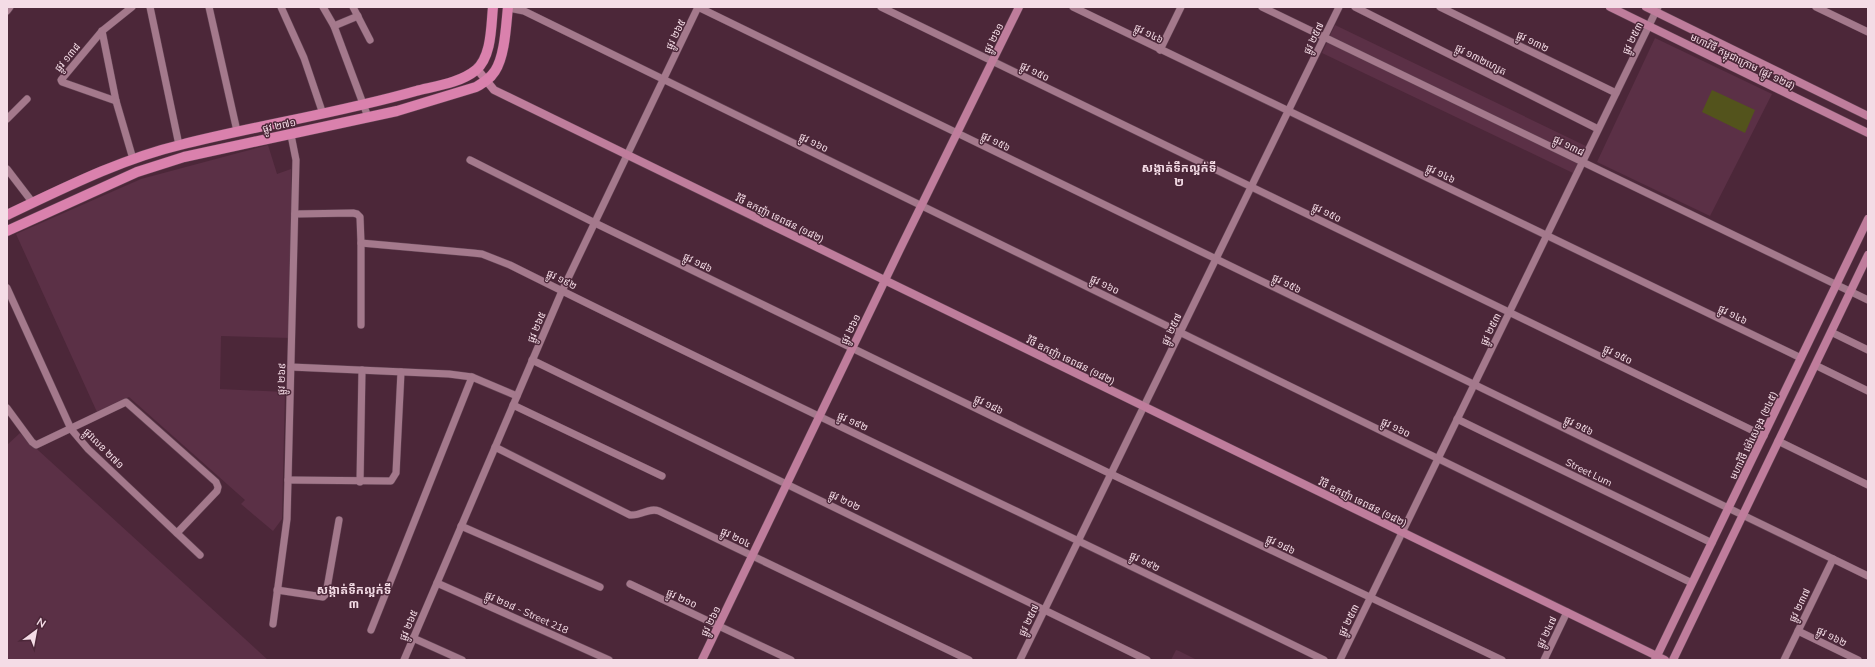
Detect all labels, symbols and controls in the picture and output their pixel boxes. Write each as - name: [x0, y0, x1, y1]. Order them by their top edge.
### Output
- street label: ផ្លូវ ២៦៥: [662, 17, 691, 53]
- street label: ផ្លូវ ២៥៧: [1300, 20, 1329, 58]
- street label: ផ្លូវ ២៥៣: [1619, 20, 1649, 58]
- street label: ផ្លូវ ២៦១: [980, 21, 1009, 57]
- street label: ផ្លូវ ១៤៦: [1131, 21, 1166, 49]
- street label: ផ្លូវ ១៣២: [1513, 28, 1551, 58]
- street label: មហាវិថី កម្ពុជាក្រោម (ផ្លូវ ១២៨): [1687, 30, 1798, 95]
- street label: ផ្លូវ ១៣៨: [52, 40, 85, 76]
- street label: ផ្លូវ ១៣២ហ្សេត: [1451, 41, 1509, 81]
- street label: ផ្លូវ ១៥០: [1017, 59, 1052, 87]
- street label: ផ្លូវ ២៧១: [261, 116, 298, 138]
- street label: ផ្លូវ ១៥៦: [978, 129, 1013, 157]
- street label: ផ្លូវ ១៦០: [796, 130, 831, 158]
- street label: ផ្លូវ ១៣៨: [1550, 132, 1587, 161]
- district label: សង្កាត់ទឹកល្អក់ទី ២: [1142, 160, 1216, 189]
- street label: ផ្លូវ ១៤៦: [1423, 161, 1458, 189]
- street label: វិថី ឧកញ៉ា ទេពផន (១៨២): [733, 191, 826, 246]
- street label: ផ្លូវ ១៥០: [1309, 200, 1344, 228]
- street label: ផ្លូវ ១៨៦: [680, 250, 715, 278]
- street label: ផ្លូវ ១៩២: [543, 266, 579, 295]
- street label: ផ្លូវ ១៥៦: [1269, 271, 1304, 299]
- street label: ផ្លូវ ១៦០: [1087, 272, 1122, 300]
- street label: ផ្លូវ ១៤៦: [1715, 302, 1750, 330]
- street label: ផ្លូវ ២៦៥: [524, 310, 552, 346]
- street label: ផ្លូវ ២៥៧: [1158, 311, 1187, 349]
- street label: ផ្លូវ ២៥៣: [1477, 311, 1507, 349]
- street label: ផ្លូវ ២៦១: [837, 312, 866, 348]
- street label: វិថី ឧកញ៉ា ទេពផន (១៨២): [1024, 333, 1117, 388]
- street label: ផ្លូវ ១៥០: [1600, 342, 1635, 370]
- street label: ផ្លូវ ២៦៩: [274, 363, 292, 396]
- street label: មហាវិថី ម៉ៅសេទុង (២៤៥): [1726, 389, 1781, 482]
- street label: ផ្លូវ ១៨៦: [971, 392, 1006, 420]
- street label: ផ្លូវ ១៩២: [834, 409, 870, 437]
- street label: ផ្លូវ ១៥៦: [1561, 413, 1596, 441]
- street label: ផ្លូវ ១៦០: [1378, 415, 1413, 443]
- street label: ផ្លូវលេខ ២៧១: [78, 425, 127, 474]
- street label: Street Lum: [1563, 456, 1614, 489]
- street label: វិថី ឧកញ៉ា ទេពផន (១៨២): [1316, 475, 1409, 530]
- street label: ផ្លូវ ២០២: [826, 487, 863, 516]
- street label: ផ្លូវ ២០៤: [717, 524, 753, 553]
- street label: ផ្លូវ ១៨៦: [1263, 532, 1298, 560]
- street label: ផ្លូវ ១៩២: [1126, 548, 1162, 577]
- district label: សង្កាត់ទឹកល្អក់ទី ៣: [317, 582, 391, 611]
- street label: ផ្លូវ ២១០: [663, 586, 699, 614]
- street label: ផ្លូវ ២៣៧: [1786, 586, 1816, 626]
- street label: ផ្លូវ ២១៨ - Street 218: [482, 588, 571, 639]
- street label: ផ្លូវ ២៥៧: [1015, 602, 1044, 640]
- street label: ផ្លូវ ២៥៣: [1335, 602, 1365, 640]
- street label: ផ្លូវ ២៦១: [697, 604, 726, 640]
- street label: ផ្លូវ ២៦៥: [396, 608, 424, 644]
- north arrow: [16, 611, 56, 651]
- text: N: [34, 614, 49, 631]
- street label: ផ្លូវ ២៤៧: [1533, 614, 1562, 652]
- street label: ផ្លូវ ១៦២: [1813, 623, 1849, 652]

